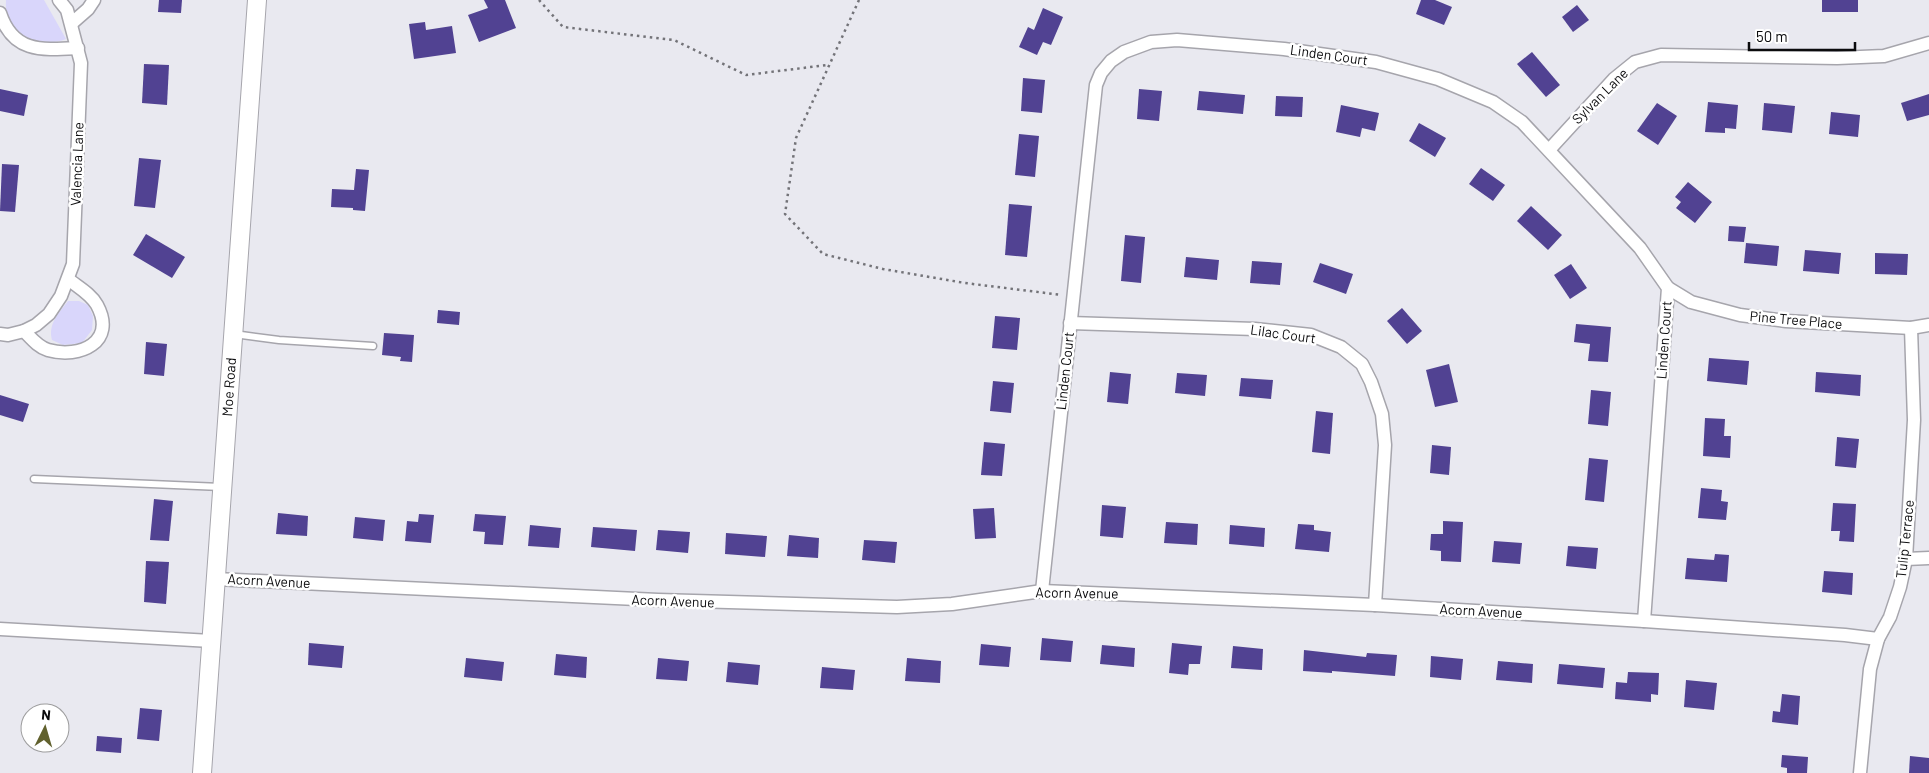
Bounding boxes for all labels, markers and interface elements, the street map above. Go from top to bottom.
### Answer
scale bar [1749,20,1855,52]
text: 50 m [1756,27,1788,45]
street label: Linden Court [1289,41,1369,68]
street label: Sylvan Lane [1568,64,1631,127]
street label: Valencia Lane [67,122,86,206]
street label: Linden Court [1652,300,1675,380]
street label: Pine Tree Place [1749,307,1843,332]
street label: Lilac Court [1249,320,1317,347]
street label: Linden Court [1052,331,1077,411]
street label: Moe Road [218,357,239,417]
street label: Tulip Terrace [1892,499,1917,579]
street label: Acorn Avenue [227,570,311,591]
street label: Acorn Avenue [1035,583,1119,602]
street label: Acorn Avenue [631,591,715,610]
street label: Acorn Avenue [1439,600,1523,621]
north arrow [20,703,70,753]
text: N [41,706,52,723]

